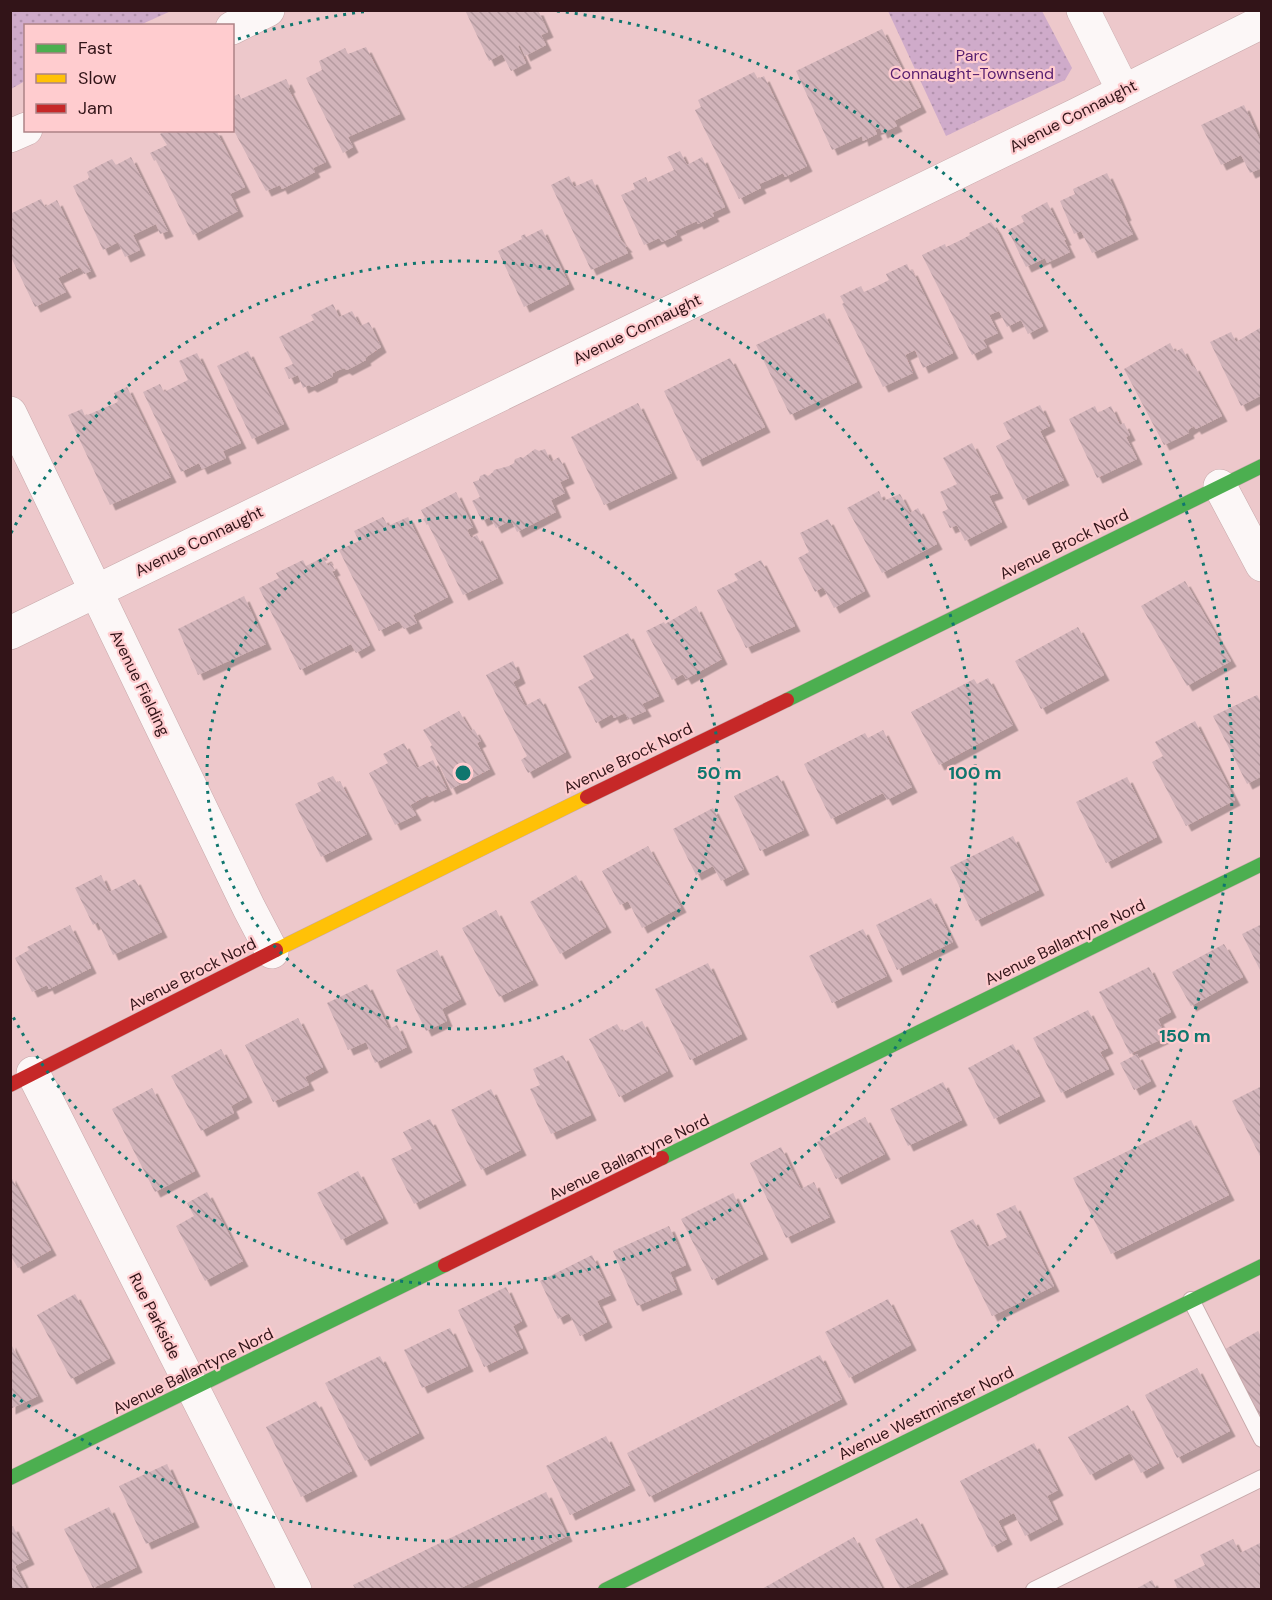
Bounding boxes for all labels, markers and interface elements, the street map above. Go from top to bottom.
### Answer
legend [24,24,234,132]
text: Fast [78,36,113,60]
park label: Parc Connaught-Townsend [890,45,1054,84]
text: Slow [78,66,117,90]
street label: Avenue Connaught [1006,75,1140,157]
text: Jam [78,96,113,120]
street label: Avenue Connaught [569,289,705,369]
street label: Avenue Connaught [131,501,267,581]
street label: Avenue Brock Nord [996,504,1132,584]
street label: Avenue Fielding [105,626,175,740]
street label: Avenue Brock Nord [560,718,696,798]
text: 50 m [696,761,742,785]
text: 100 m [948,761,1002,785]
centre of rings [453,763,473,783]
street label: Avenue Ballantyne Nord [981,894,1149,990]
street label: Avenue Brock Nord [124,933,260,1015]
text: 150 m [1159,1024,1211,1048]
street label: Avenue Ballantyne Nord [545,1109,713,1205]
street label: Rue Parkside [124,1269,186,1363]
street label: Avenue Ballantyne Nord [109,1323,277,1419]
street label: Avenue Westminster Nord [835,1361,1017,1465]

